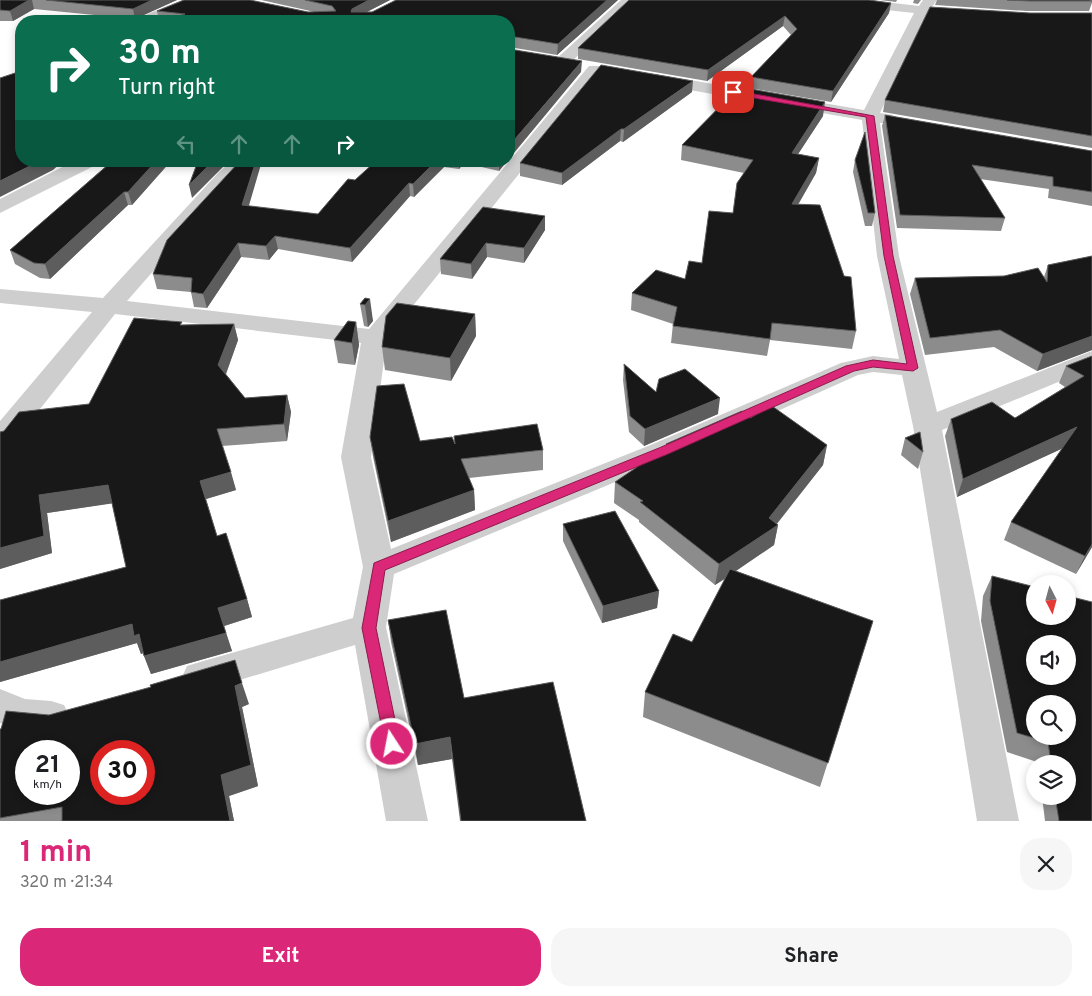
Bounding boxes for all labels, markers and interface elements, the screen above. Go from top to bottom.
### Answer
text: 30 m [118,32,201,76]
icon: right [35,35,100,100]
pin [712,71,754,113]
text: Turn right [118,75,215,102]
icon: arrive [719,78,747,106]
icon: left [172,130,200,158]
icon: ahead [225,130,253,158]
icon: ahead [278,130,306,158]
icon: right [331,130,359,158]
north arrow [1026,575,1076,625]
map controls [1026,575,1076,805]
button: sound [1026,635,1076,685]
button: search [1026,695,1076,745]
position arrow [365,717,417,769]
speed limit sign: 30 [90,740,155,805]
text: 21 [35,750,60,782]
button: layers [1026,755,1076,805]
text: km/h [33,777,62,793]
text: 1 min [20,835,92,872]
button: close [1020,838,1072,890]
text: 320 m · 21:34 [20,873,113,893]
button: Exit [20,928,541,986]
button: Share [551,928,1072,986]

